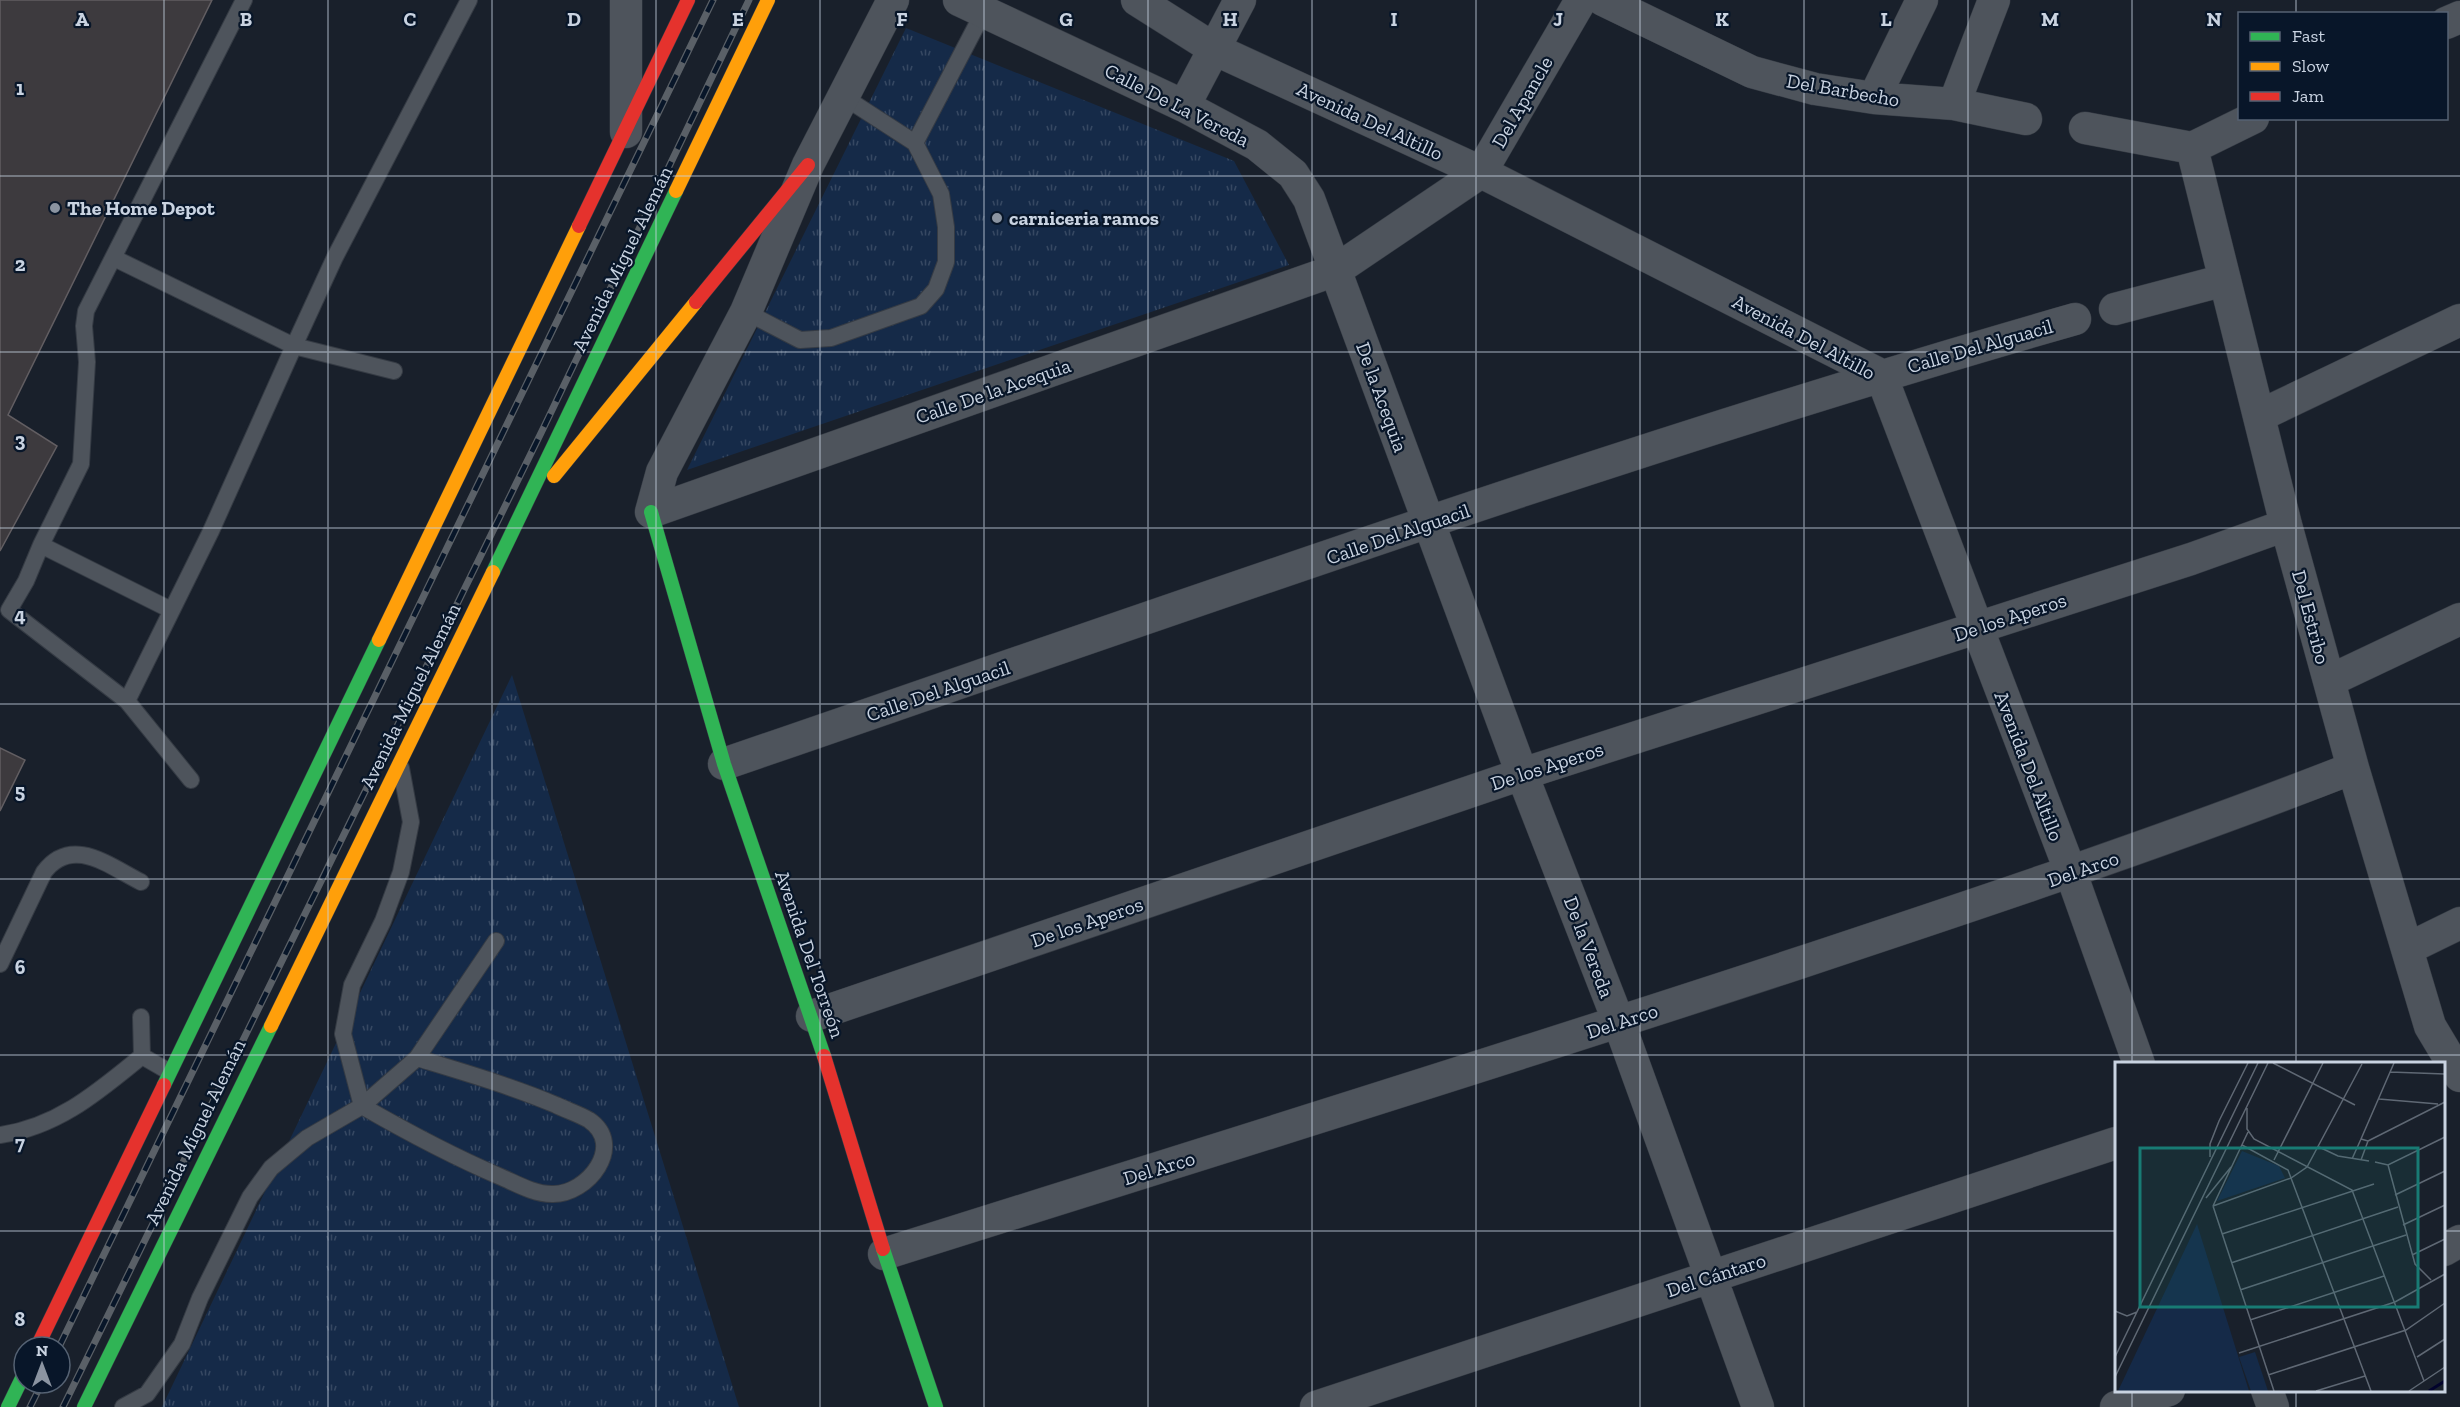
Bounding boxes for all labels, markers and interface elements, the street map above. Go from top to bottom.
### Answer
text: A [75,7,89,31]
text: B [240,7,252,31]
text: C [404,7,417,31]
text: D [567,7,581,31]
text: E [732,7,744,31]
text: F [896,7,908,31]
text: G [1059,7,1073,31]
text: H [1222,7,1238,31]
text: I [1390,7,1398,31]
text: J [1553,7,1563,31]
text: K [1715,7,1729,31]
text: L [1880,7,1892,31]
text: M [2041,7,2059,31]
text: N [2206,7,2222,31]
legend [2238,12,2448,120]
text: Fast [2292,25,2325,47]
street label: Del Apancle [1486,52,1558,152]
text: Slow [2292,55,2329,77]
street label: Calle De La Vereda [1101,58,1254,152]
street label: Del Barbecho [1785,68,1901,112]
text: 1 [16,76,24,100]
street label: Avenida Del Altillo [1293,77,1447,165]
text: Jam [2292,85,2324,107]
street label: Avenida Miguel Alemán [567,162,678,356]
place label: The Home Depot [67,196,216,220]
marker: The Home Depot [48,201,62,215]
place label: carniceria ramos [1009,206,1159,230]
marker: carniceria ramos [990,211,1004,225]
text: 2 [15,252,26,276]
street label: Avenida Del Altillo [1728,289,1880,385]
street label: Calle Del Alguacil [1905,314,2055,378]
street label: De la Acequia [1351,339,1413,456]
street label: Calle De la Acequia [912,353,1074,429]
text: 3 [15,428,26,452]
street label: Calle Del Alguacil [1323,498,1473,570]
street label: Del Estribo [2287,567,2335,667]
street label: De los Aperos [1951,588,2069,646]
street label: Avenida Miguel Alemán [355,599,466,793]
text: 4 [14,603,26,627]
street label: Calle Del Alguacil [863,655,1013,727]
street label: Avenida Del Altillo [1989,688,2069,844]
street label: De los Aperos [1488,737,1606,795]
text: 5 [15,779,25,803]
street label: Del Arco [2044,846,2122,892]
street label: Avenida Del Torreón [770,867,850,1042]
street label: De los Aperos [1028,892,1146,952]
street label: De la Vereda [1559,893,1619,1001]
text: 6 [15,955,26,979]
street label: Del Arco [1583,998,1661,1044]
street label: Avenida Miguel Alemán [140,1035,251,1229]
inset map [2115,1062,2445,1392]
text: 7 [15,1131,25,1155]
street label: Del Arco [1120,1146,1198,1190]
street label: Del Cántaro [1663,1248,1769,1302]
text: 8 [15,1307,26,1331]
north arrow [12,1335,72,1395]
text: N [36,1341,48,1360]

